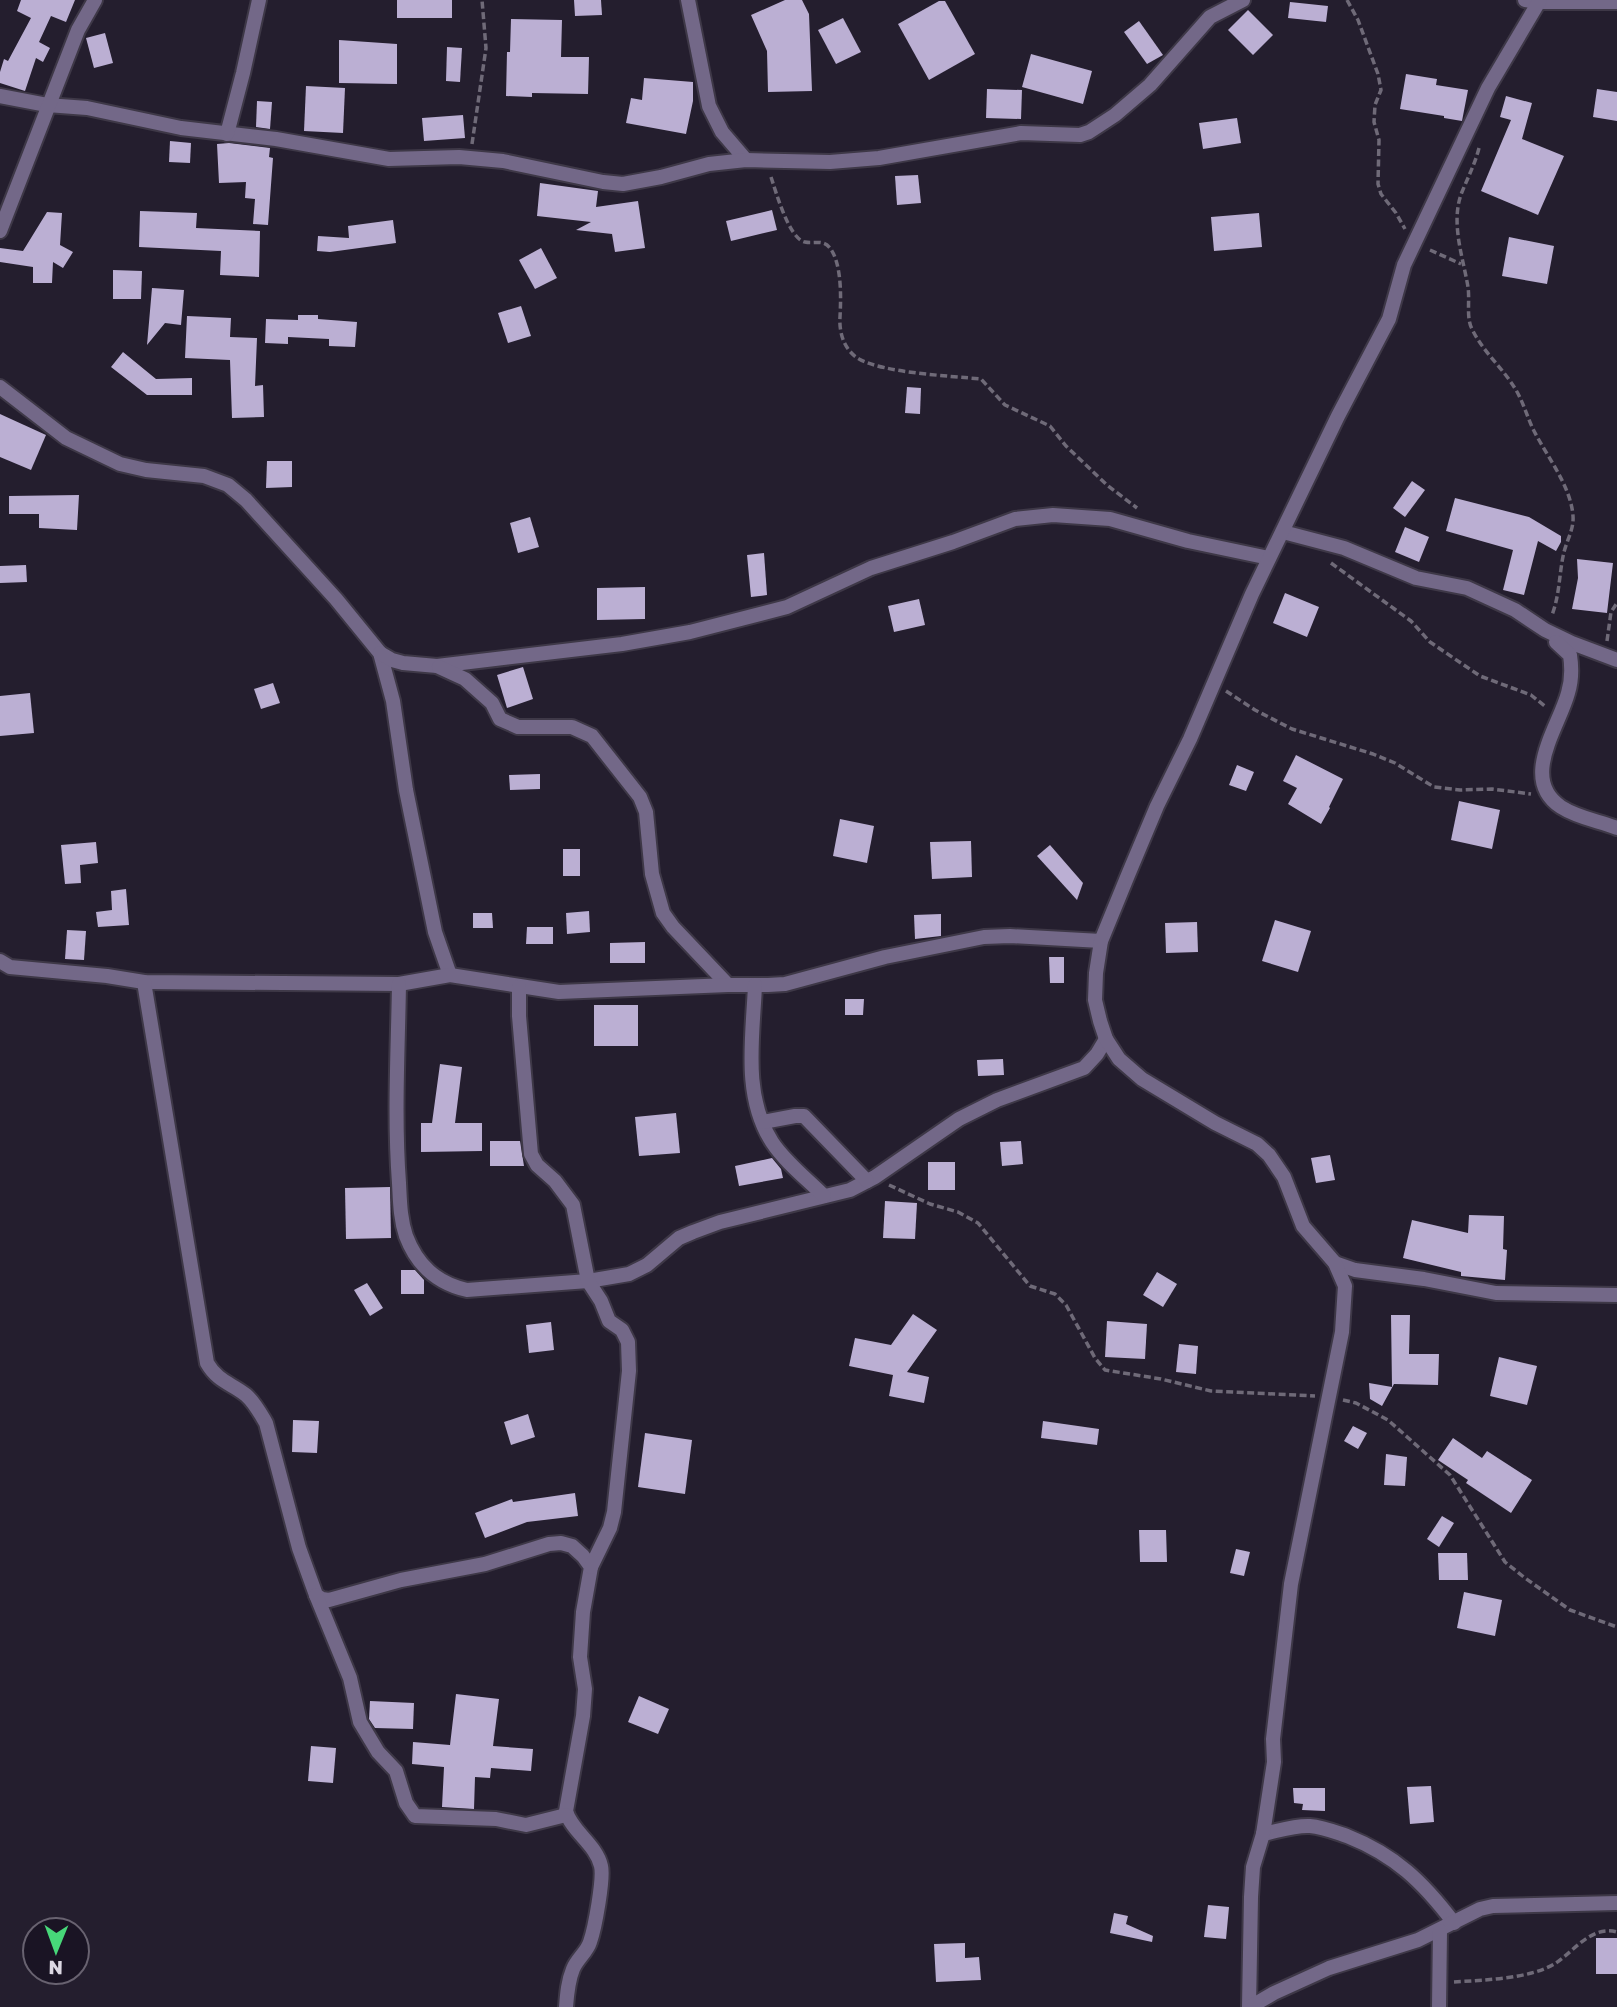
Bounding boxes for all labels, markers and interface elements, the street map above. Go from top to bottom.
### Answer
north arrow [21,1916,91,1986]
text: N [48,1957,63,1980]

